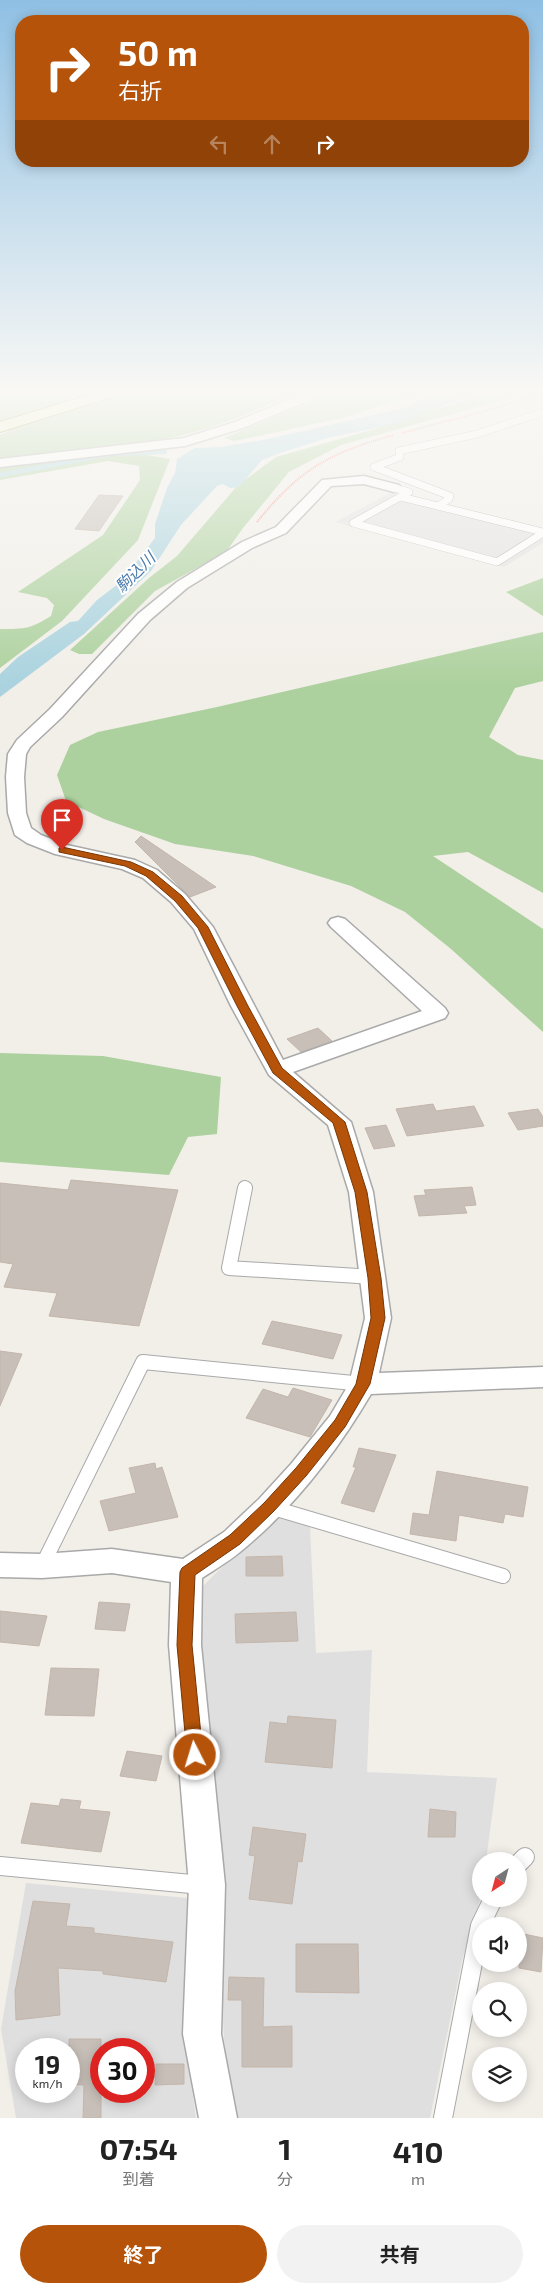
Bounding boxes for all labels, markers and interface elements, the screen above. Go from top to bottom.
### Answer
text: 50 m [118,31,198,73]
icon: right [35,35,100,100]
text: 右折 [118,77,162,103]
icon: left [205,130,233,158]
icon: ahead [258,130,286,158]
icon: right [311,130,339,158]
water label: 駒込川 [111,547,160,595]
pin [41,799,83,850]
icon: arrive [48,806,76,834]
position arrow [168,1728,220,1780]
north arrow [472,1852,528,1908]
map controls [472,1852,527,2102]
button: sound [472,1917,527,1972]
button: search [472,1982,527,2037]
speed limit sign: 30 [90,2038,155,2103]
button: layers [472,2047,527,2102]
text: 19 [35,2049,60,2079]
text: km/h [33,2076,62,2090]
text: 07:54 [99,2130,178,2166]
text: 1 [279,2130,292,2166]
text: 410 [393,2133,444,2169]
text: 到着 [123,2169,155,2188]
text: 分 [277,2169,293,2188]
text: m [411,2169,425,2188]
button: 終了 [20,2225,267,2283]
button: 共有 [277,2225,523,2283]

